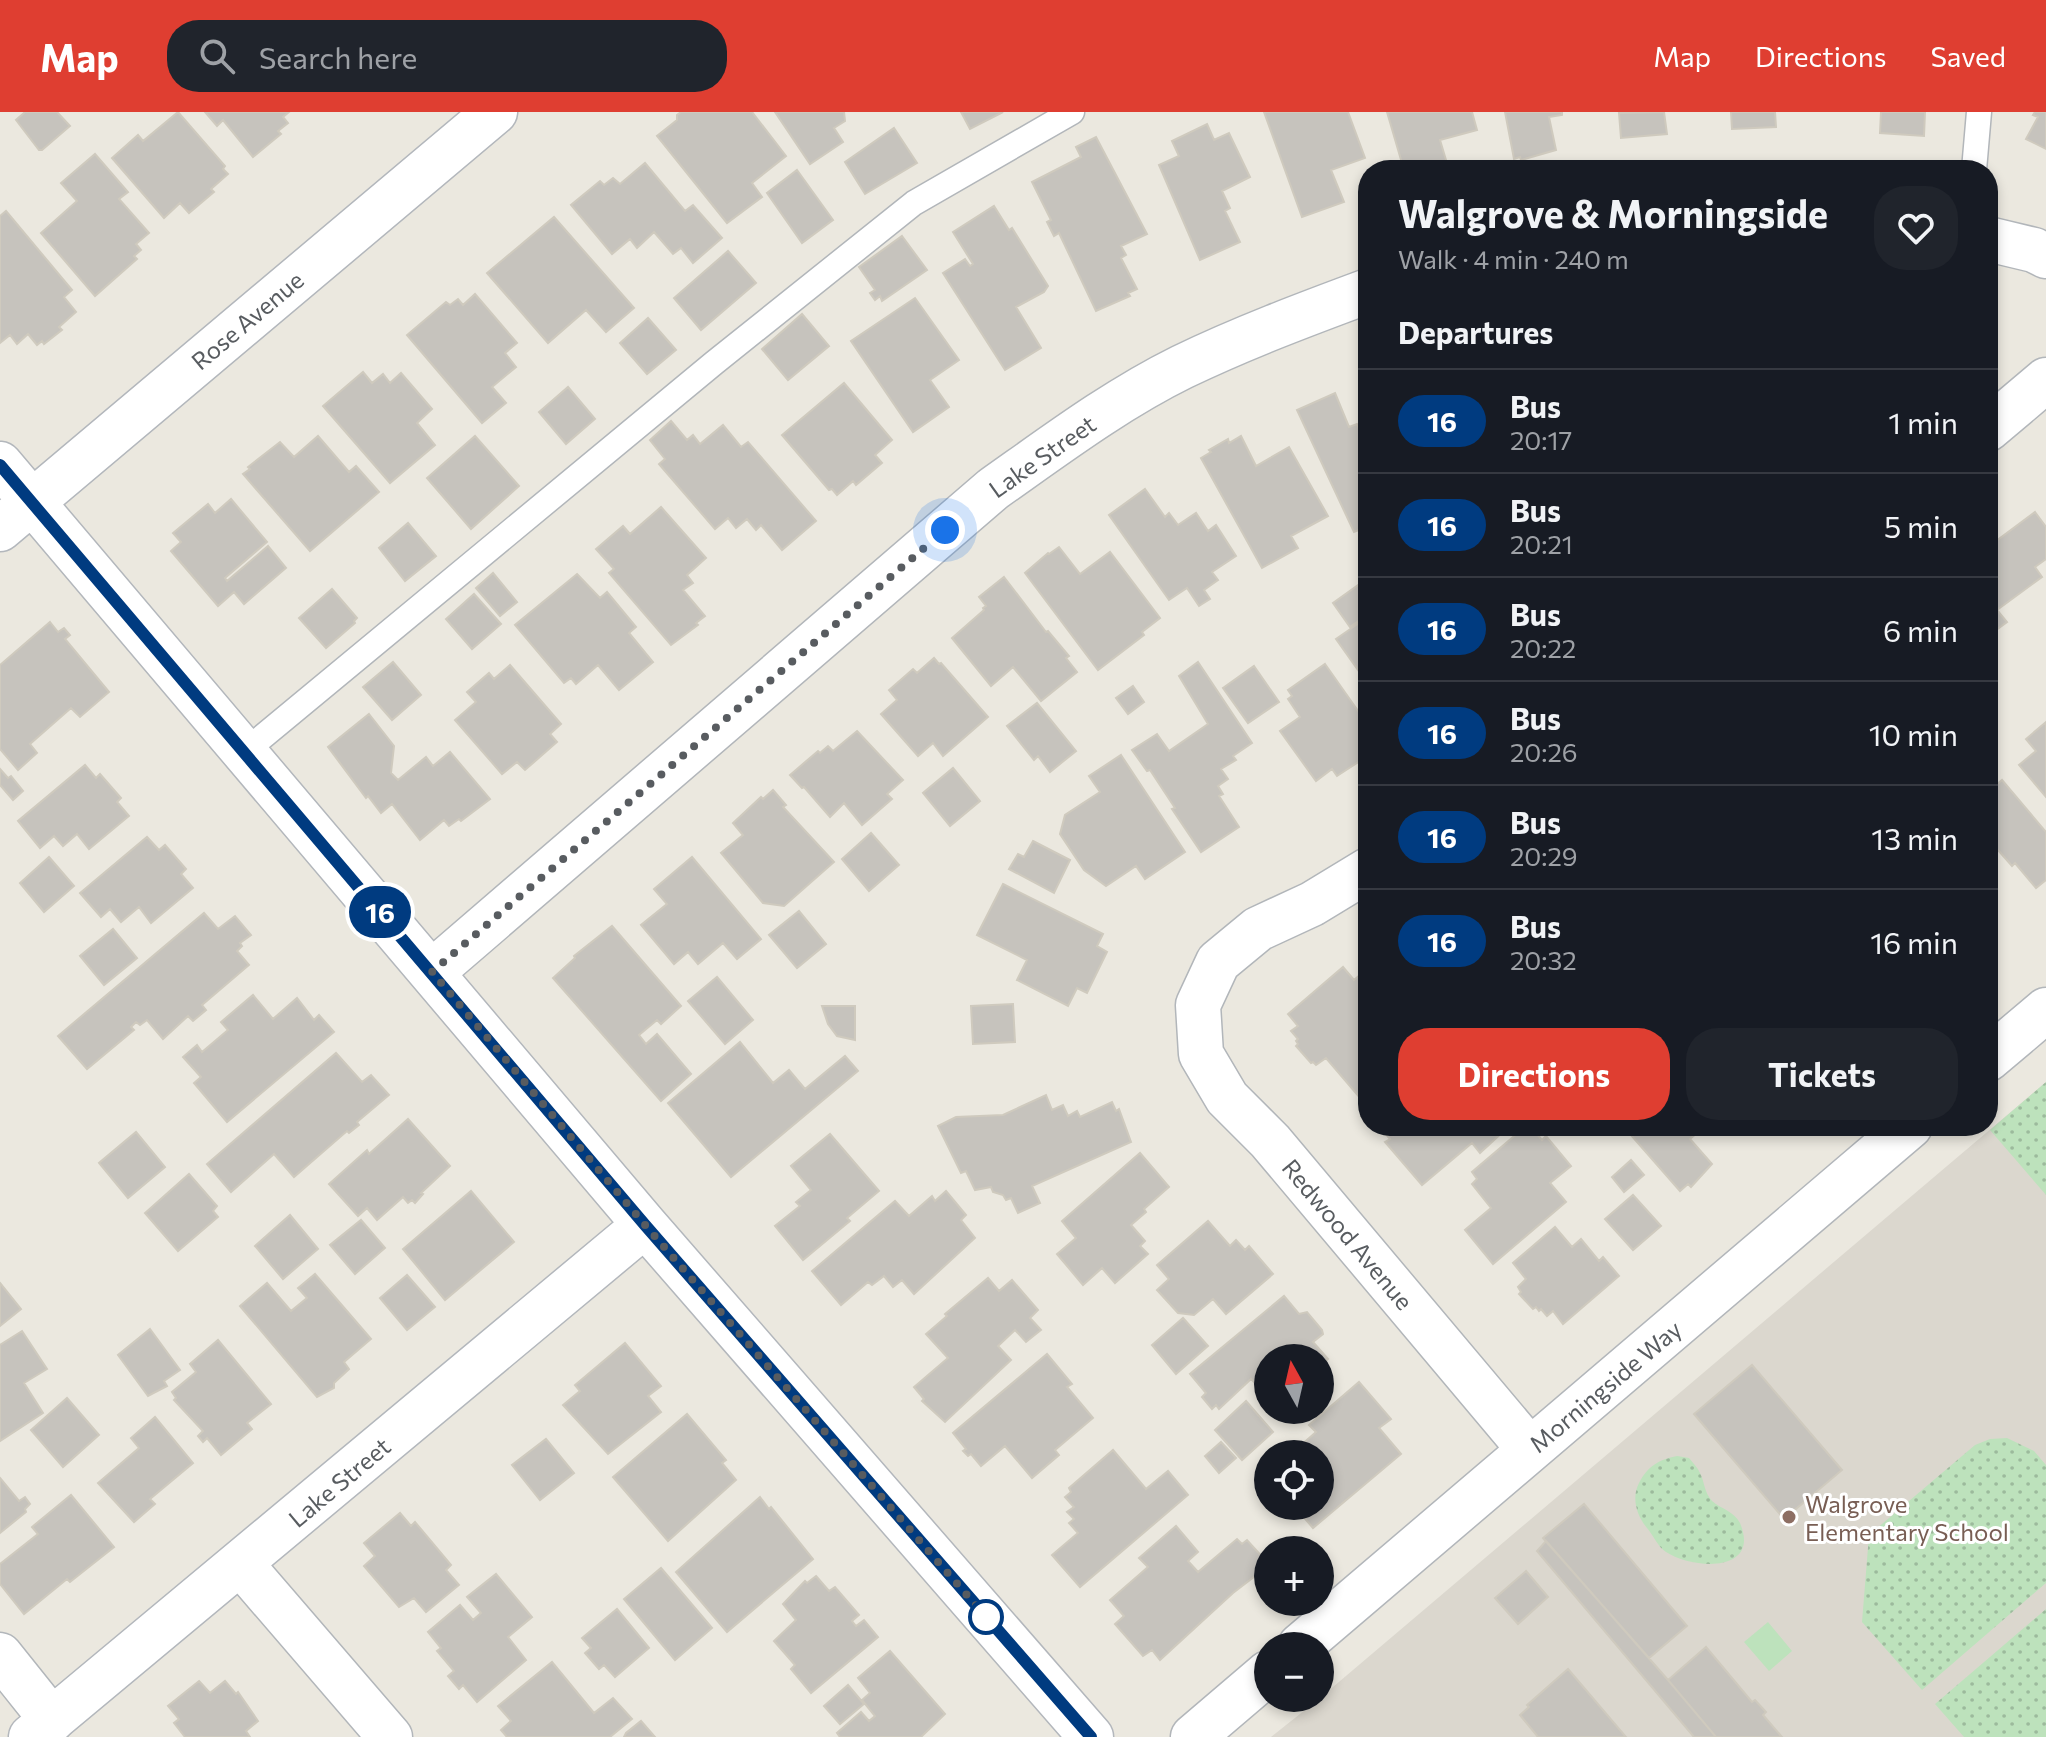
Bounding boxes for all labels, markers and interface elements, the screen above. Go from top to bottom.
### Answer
search box [167,20,727,92]
text: Map [40,33,119,80]
icon: search [195,34,239,78]
text: Search here [259,38,417,75]
text: Map [1653,39,1711,73]
text: Directions [1755,39,1886,73]
text: Saved [1930,39,2006,73]
button: heart [1874,186,1958,270]
text: Walgrove & Morningside [1398,189,1828,236]
text: Walk · 4 min · 240 m [1398,243,1629,274]
street label: Rose Avenue [185,265,309,375]
text: Departures [1398,313,1553,350]
text: Bus [1510,387,1561,424]
text: 1 min [1888,403,1958,440]
text: 16 [1427,404,1457,438]
street label: Lake Street [983,409,1101,503]
text: 20:17 [1510,424,1572,455]
text: Bus [1510,491,1561,528]
text: 5 min [1884,507,1958,544]
text: 16 [1427,508,1457,542]
your location [925,510,965,550]
text: 20:21 [1510,528,1573,559]
text: Bus [1510,595,1561,632]
text: 6 min [1883,611,1958,648]
text: 16 [1427,612,1457,646]
text: 20:22 [1510,632,1576,663]
text: Bus [1510,699,1561,736]
text: 10 min [1869,715,1958,752]
text: 16 [1427,716,1457,750]
text: 20:26 [1510,736,1578,767]
text: Bus [1510,803,1561,840]
text: 13 min [1871,819,1958,856]
text: 16 [1427,820,1457,854]
text: 20:29 [1510,840,1578,871]
line badge: 16 [344,886,416,938]
text: 16 [365,895,395,929]
text: Bus [1510,907,1561,944]
text: 16 min [1870,923,1958,960]
text: 16 [1427,924,1457,958]
text: 20:32 [1510,944,1577,975]
button: Directions [1398,1028,1670,1120]
button: Tickets [1686,1028,1958,1120]
street label: Redwood Avenue [1277,1153,1419,1315]
street label: Morningside Way [1523,1314,1687,1458]
north arrow [1254,1344,1334,1424]
map controls [1254,1344,1334,1712]
street label: Lake Street [282,1431,396,1533]
button: locate [1254,1440,1334,1520]
place label: Walgrove Elementary School [1805,1489,2009,1546]
marker: Walgrove Elementary School [1780,1508,1798,1526]
button: + [1254,1536,1334,1616]
unlabelled marker [969,1600,1003,1634]
button: − [1254,1632,1334,1712]

